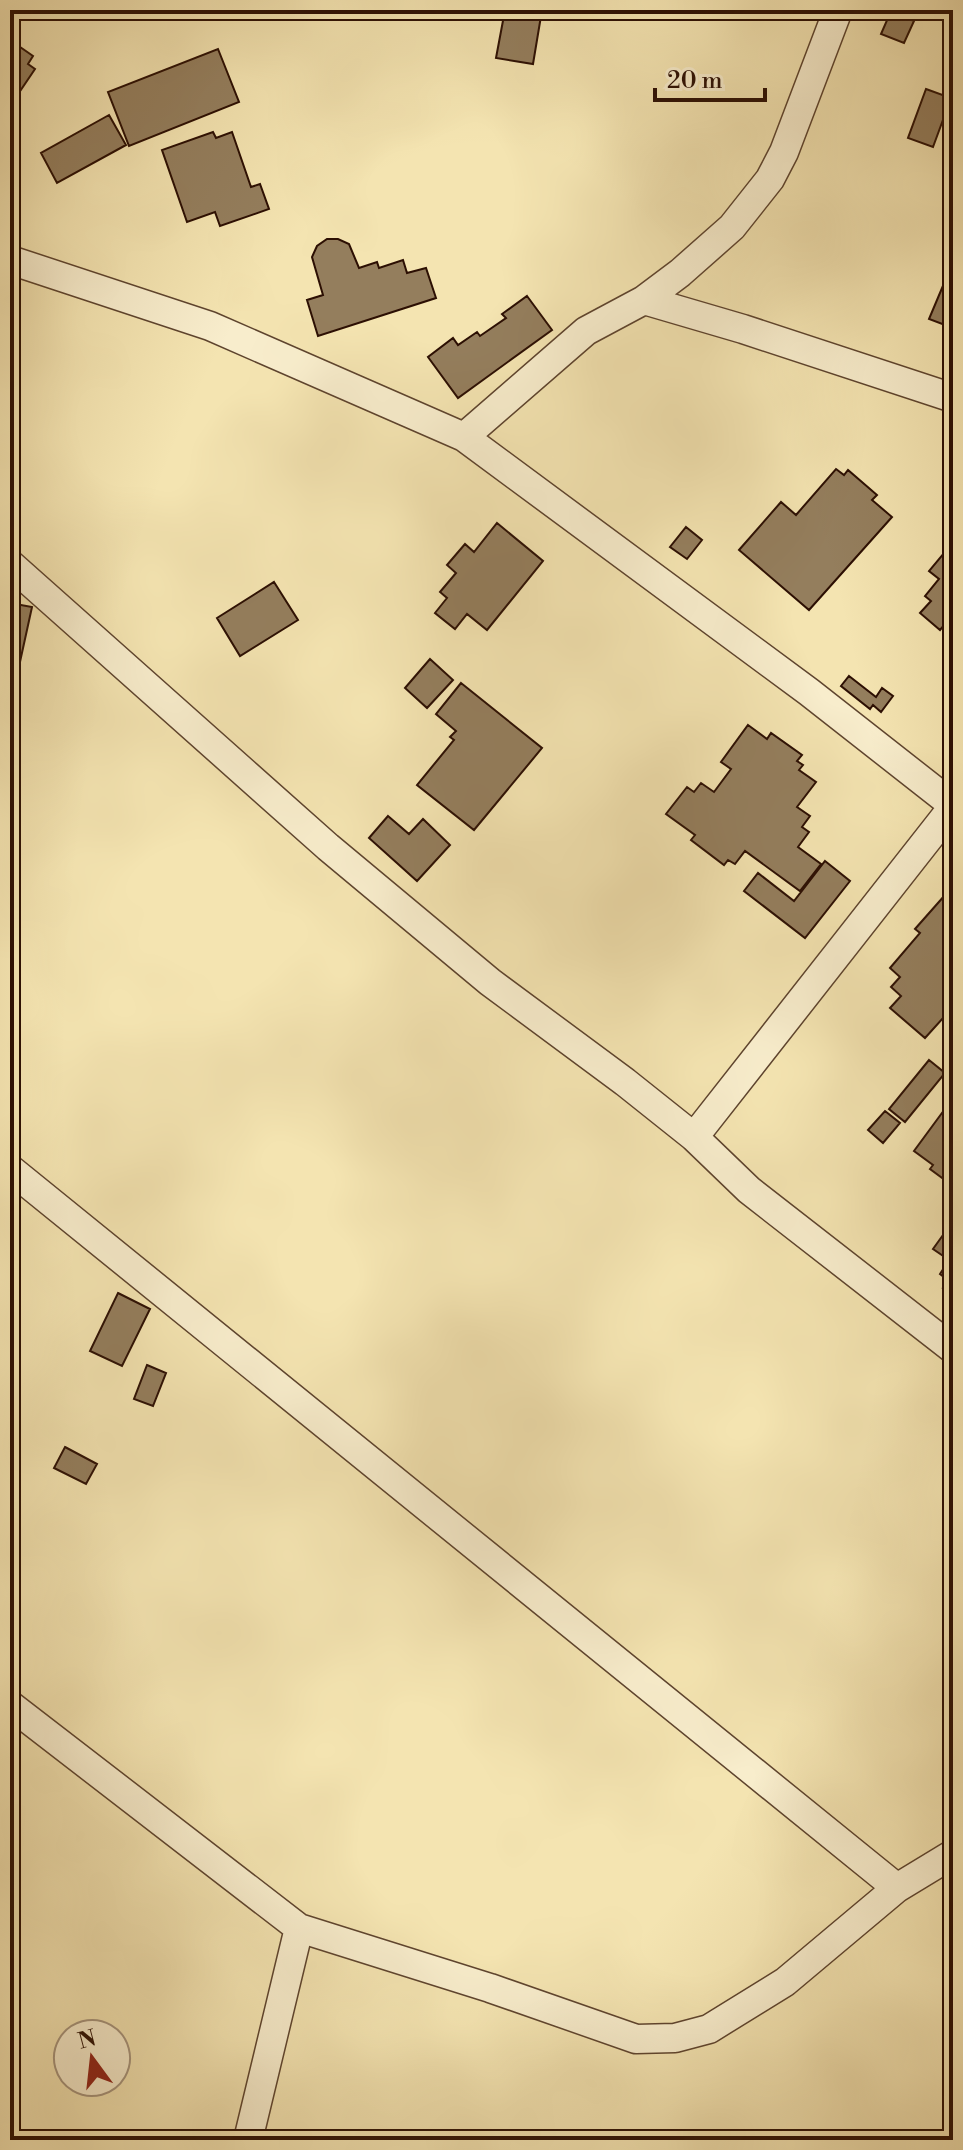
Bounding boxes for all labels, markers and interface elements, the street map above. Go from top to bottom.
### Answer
scale bar [655,52,765,102]
text: 20 m [667,66,723,96]
north arrow [52,2018,132,2098]
text: N [75,2025,100,2055]

